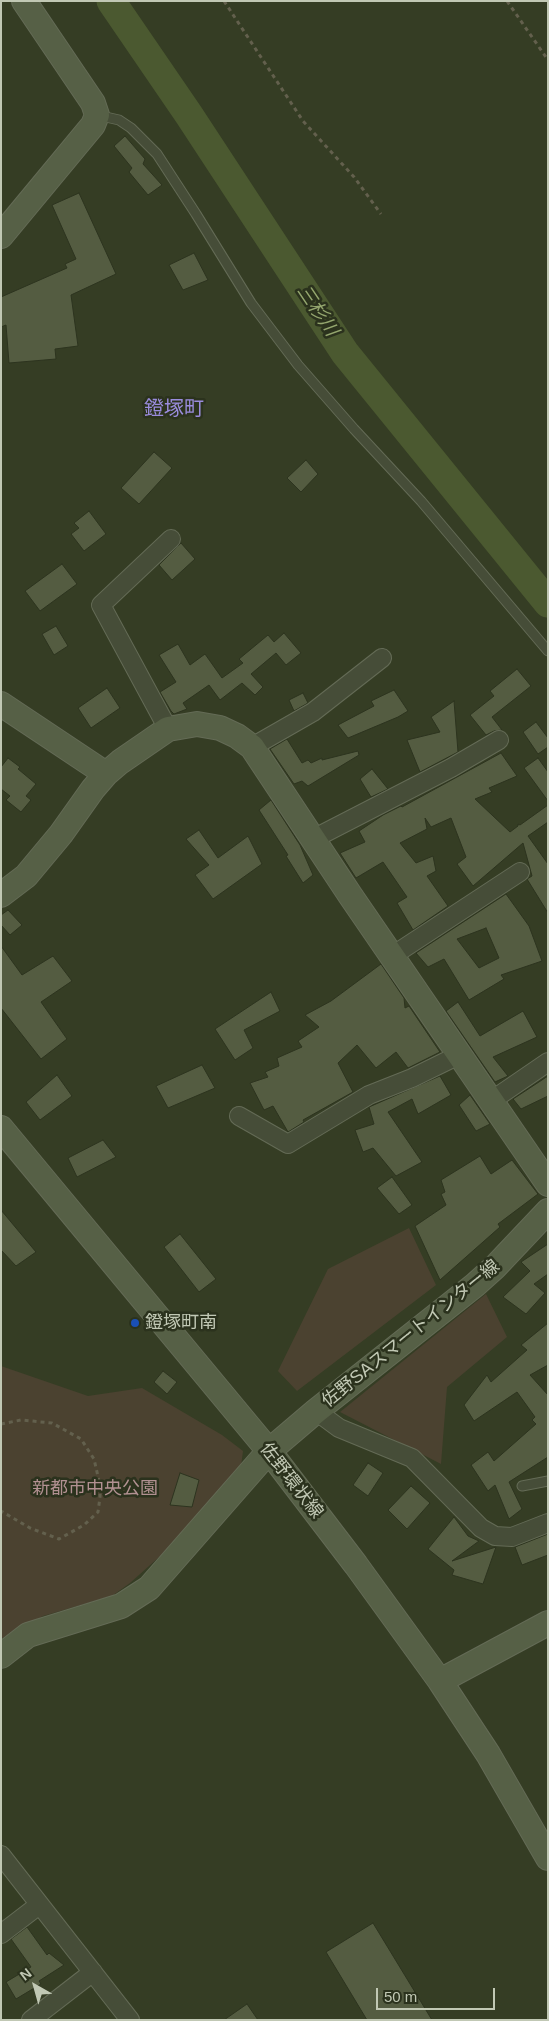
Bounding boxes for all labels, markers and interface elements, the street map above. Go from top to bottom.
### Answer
water label: 三杉川 [292,281,342,341]
district label: 鐙塚町 [144,397,204,421]
street label: 佐野SAスマートインター線 [318,1256,504,1412]
place label: 鐙塚町南 [145,1312,217,1334]
marker: 鐙塚町南 [129,1317,141,1329]
street label: 佐野環状線 [255,1439,327,1523]
park label: 新都市中央公園 [32,1478,158,1500]
north arrow [10,1961,60,2011]
text: N [17,1965,35,1984]
scale bar [379,1978,498,2010]
text: 50 m [384,1988,417,2005]

